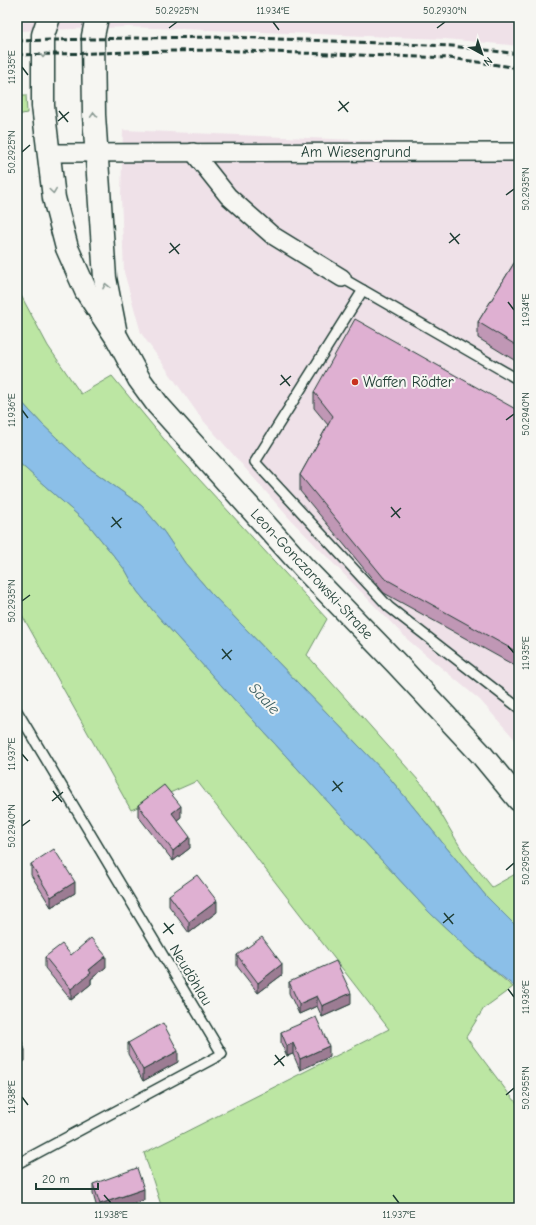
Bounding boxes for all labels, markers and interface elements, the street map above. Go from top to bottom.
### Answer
text: 50.2925°N [155,5,199,17]
text: 11.934°E [256,5,290,17]
text: 50.2930°N [423,5,467,17]
north arrow [462,34,502,74]
text: 11.935°E [6,50,18,84]
one-way arrow [39,52,47,58]
text: N [481,54,495,69]
one-way arrow [90,112,99,118]
text: 50.2925°N [6,130,18,174]
street label: Am Wiesengrund [301,143,411,161]
text: 50.2935°N [520,167,532,211]
one-way arrow [48,188,57,194]
one-way arrow [103,283,111,289]
text: 11.934°E [520,293,532,327]
place label: Waffen Rödter [363,373,454,391]
marker: Waffen Rödter [350,377,360,387]
text: 50.2940°N [520,392,532,436]
text: 11.936°E [6,393,18,427]
street label: Leon-Gonczarowski-Straße [247,505,378,643]
text: 50.2935°N [6,579,18,623]
text: 11.935°E [520,636,532,670]
water label: Saale [245,679,283,718]
text: 11.937°E [6,737,18,771]
text: 50.2940°N [6,804,18,848]
text: 50.2950°N [520,841,532,885]
street label: Neudöhlau [166,941,216,1009]
text: 11.936°E [520,980,532,1014]
text: 50.2955°N [520,1066,532,1110]
text: 11.938°E [6,1080,18,1114]
scale bar [36,1165,98,1191]
text: 20 m [42,1172,70,1186]
text: 11.938°E [94,1209,128,1221]
text: 11.937°E [382,1209,416,1221]

